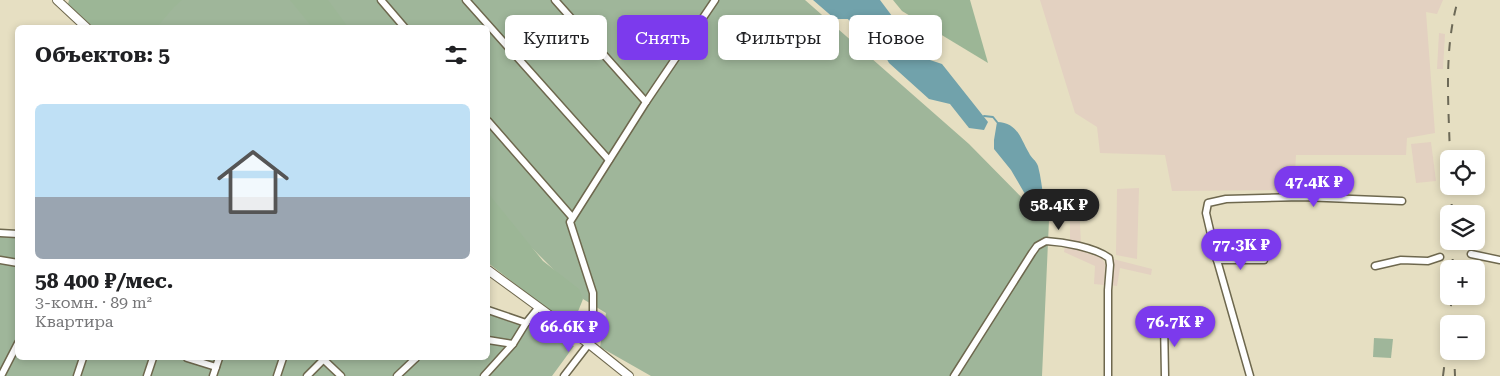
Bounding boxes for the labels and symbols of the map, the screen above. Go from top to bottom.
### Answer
pin: 47.4K ₽ [1268,166,1360,208]
pin: 58.4K ₽ [1013,188,1105,231]
pin: 77.3K ₽ [1195,228,1287,271]
pin: 76.7K ₽ [1129,306,1221,348]
pin: 66.6K ₽ [523,310,615,353]

